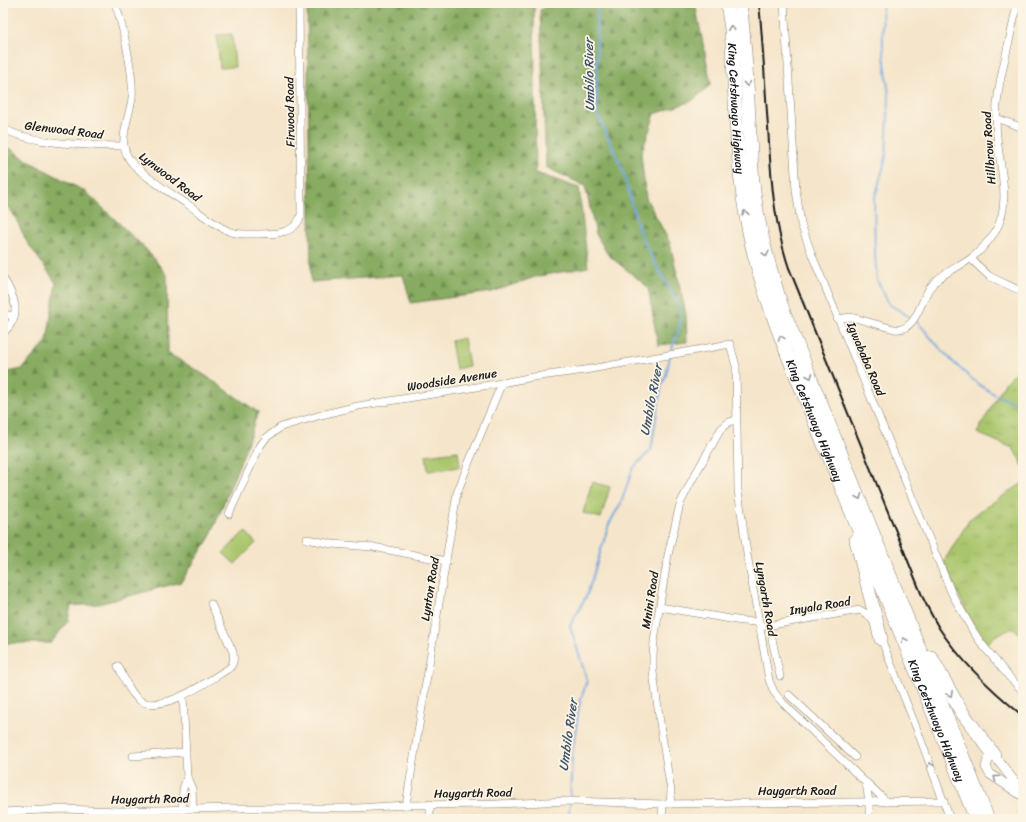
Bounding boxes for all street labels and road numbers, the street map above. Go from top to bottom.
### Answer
street label: King Cetshwayo Highway [721,42,751,176]
street label: Firwood Road [278,75,302,147]
street label: Hillbrow Road [975,110,1003,185]
street label: Glenwood Road [23,114,105,146]
street label: Lynwood Road [134,146,207,208]
street label: Igwababa Road [840,317,892,400]
street label: King Cetshwayo Highway [779,356,849,486]
street label: Woodside Avenue [405,362,499,398]
street label: Lynton Road [414,555,446,623]
street label: Lyngarth Road [749,560,784,640]
street label: Mnini Road [635,569,666,630]
street label: Inyala Road [787,590,854,622]
street label: King Cetshwayo Highway [901,656,971,786]
street label: Haygarth Road [758,780,837,802]
street label: Haygarth Road [434,781,513,805]
street label: Haygarth Road [111,787,190,811]

